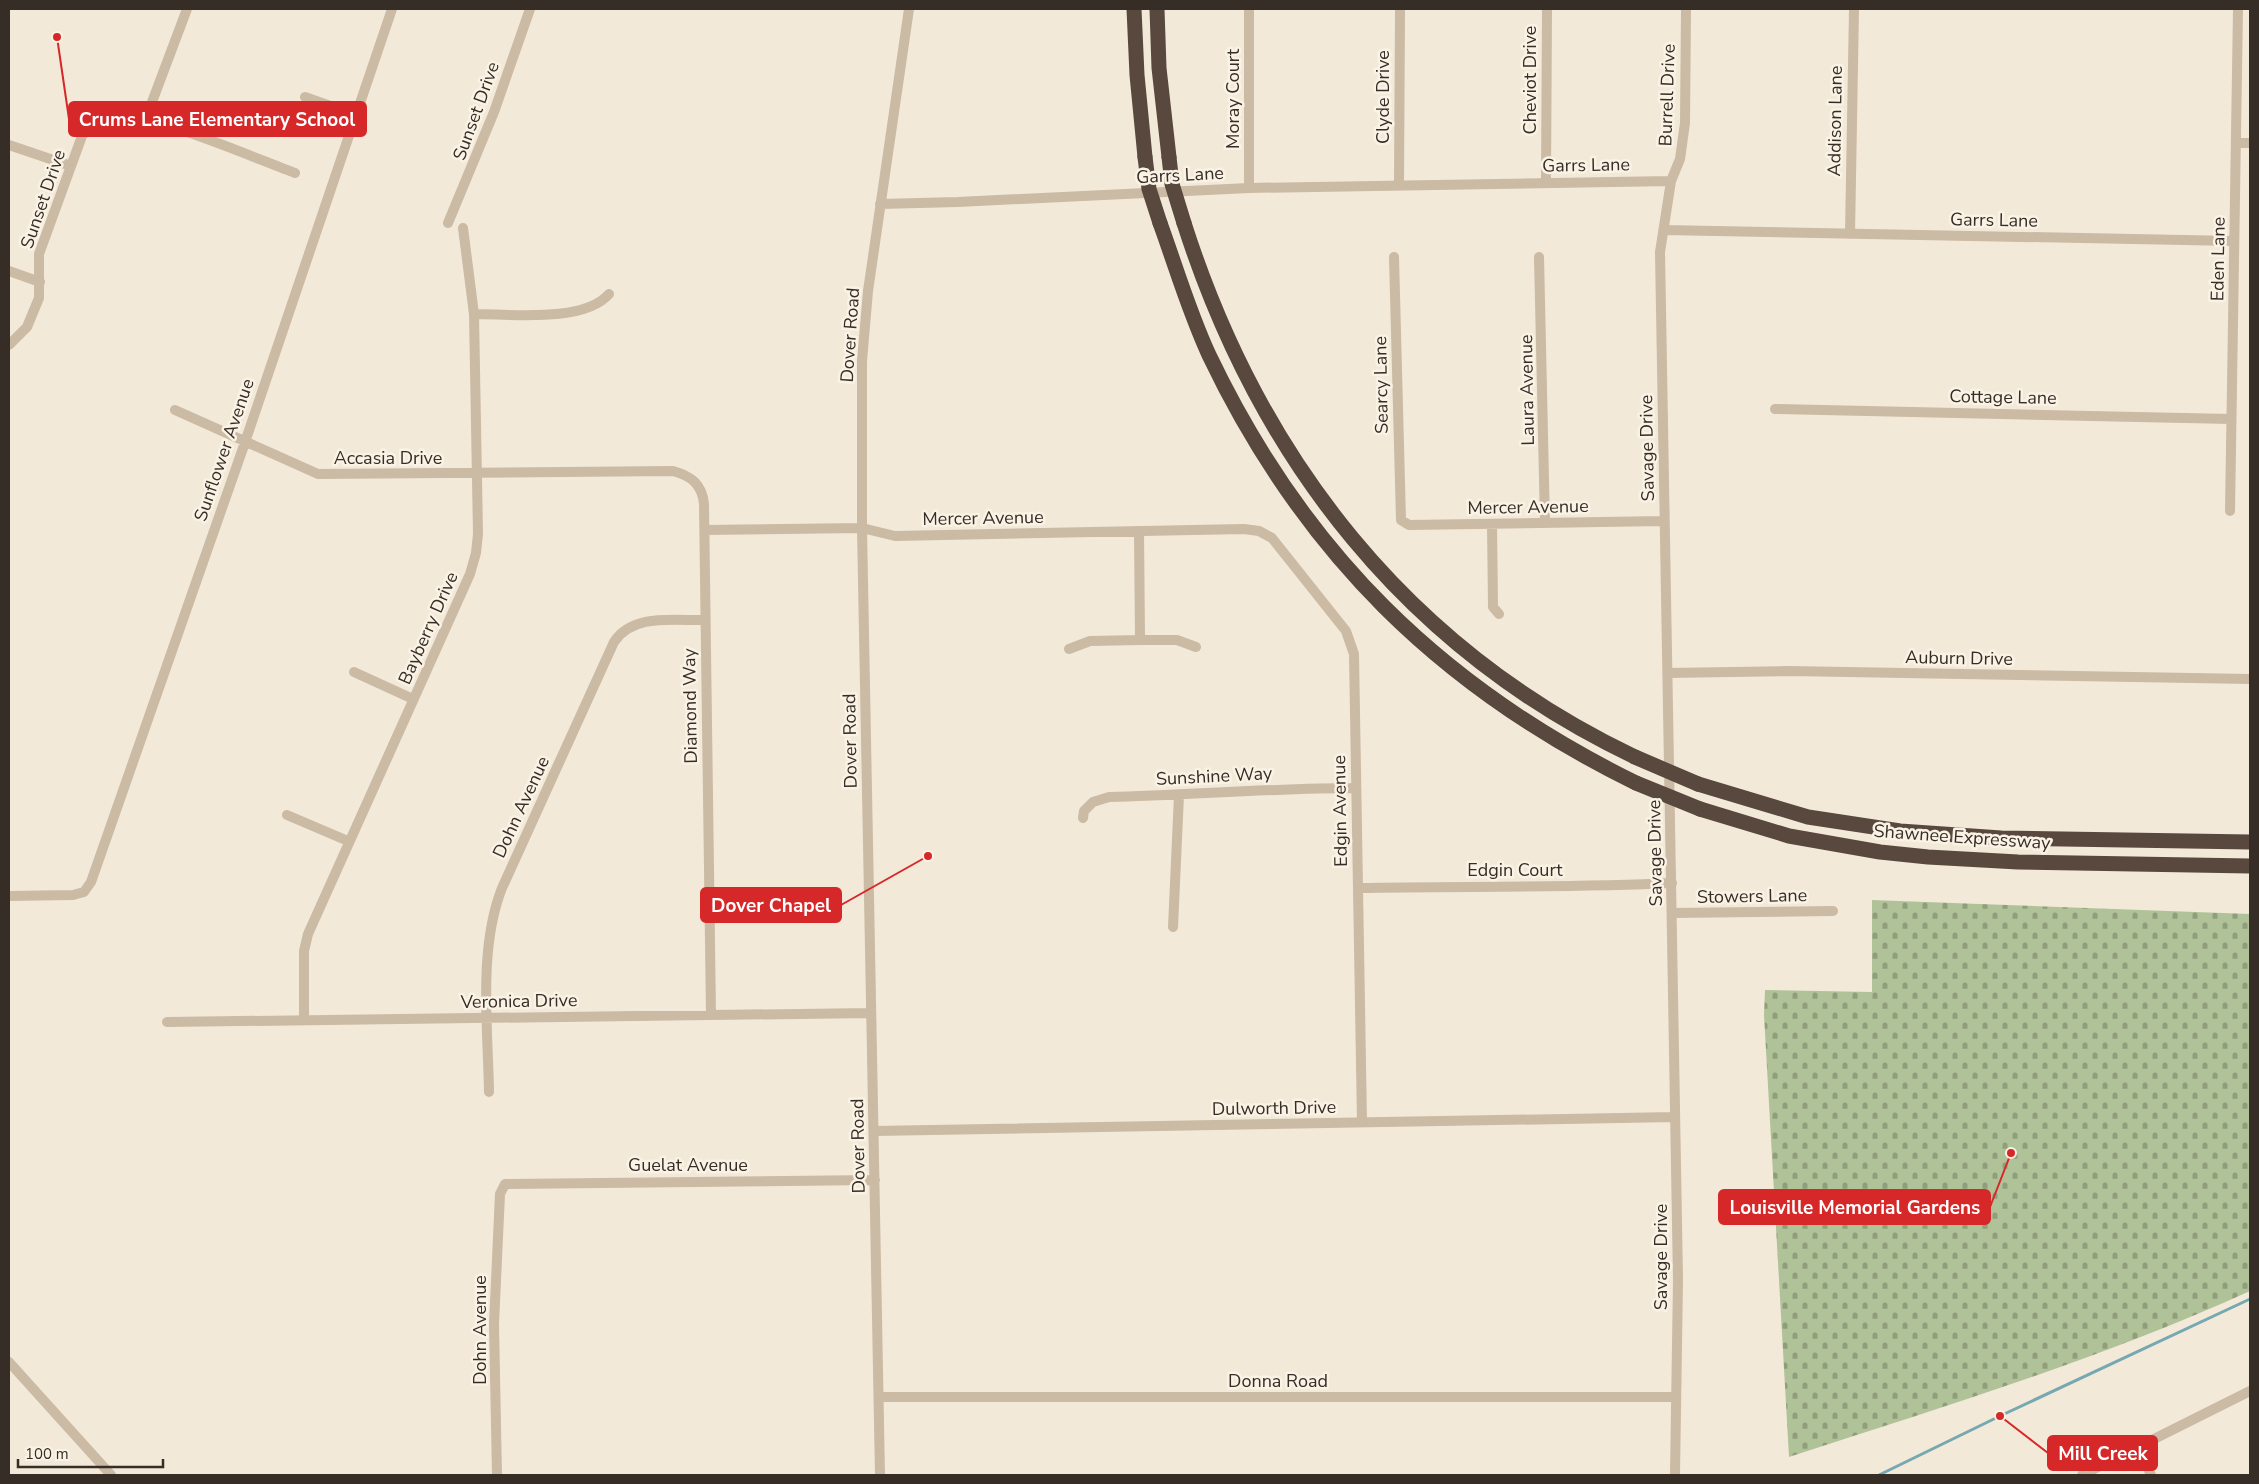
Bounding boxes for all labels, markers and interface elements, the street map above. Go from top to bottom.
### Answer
street label: Cheviot Drive [1518,26,1542,134]
street label: Burrell Drive [1653,43,1681,147]
street label: Moray Court [1221,48,1245,149]
street label: Clyde Drive [1371,50,1395,144]
street label: Sunset Drive [447,58,505,164]
street label: Addison Lane [1822,65,1848,177]
callout: Crums Lane Elementary School [69,102,366,136]
text: Crums Lane Elementary School [79,107,355,133]
street label: Sunset Drive [15,146,71,252]
street label: Garrs Lane [1542,152,1630,178]
street label: Garrs Lane [1136,161,1224,189]
street label: Garrs Lane [1950,207,2038,233]
street label: Eden Lane [2205,217,2231,301]
street label: Dover Road [835,287,865,383]
street label: Laura Avenue [1514,334,1540,446]
street label: Searcy Lane [1368,336,1394,434]
street label: Sunflower Avenue [188,375,260,525]
street label: Cottage Lane [1949,384,2057,410]
street label: Savage Drive [1634,395,1660,501]
street label: Accasia Drive [334,446,442,470]
street label: Mercer Avenue [1467,494,1589,520]
street label: Mercer Avenue [922,505,1044,531]
street label: Bayberry Drive [392,568,464,688]
street label: Auburn Drive [1905,645,2013,671]
street label: Diamond Way [677,647,703,764]
street label: Dover Road [837,693,863,789]
street label: Dohn Avenue [487,752,555,862]
street label: Edgin Avenue [1327,755,1353,867]
street label: Sunshine Way [1155,761,1273,791]
street label: Savage Drive [1642,800,1668,906]
street label: Shawnee Expressway [1873,819,2052,855]
street label: Edgin Court [1467,858,1563,882]
street label: Stowers Lane [1697,883,1807,909]
callout: Dover Chapel [701,888,841,922]
text: Dover Chapel [711,893,831,919]
street label: Veronica Drive [459,988,578,1014]
street label: Dulworth Drive [1212,1095,1336,1121]
street label: Dover Road [845,1098,871,1194]
street label: Guelat Avenue [628,1153,748,1177]
callout: Louisville Memorial Gardens [1719,1190,1990,1224]
text: Louisville Memorial Gardens [1730,1195,1980,1221]
street label: Savage Drive [1649,1204,1673,1310]
street label: Dohn Avenue [468,1275,492,1385]
street label: Donna Road [1228,1369,1328,1393]
scale bar [18,1436,162,1468]
callout: Mill Creek [2048,1436,2157,1470]
text: Mill Creek [2058,1441,2149,1467]
text: 100 m [25,1444,69,1464]

